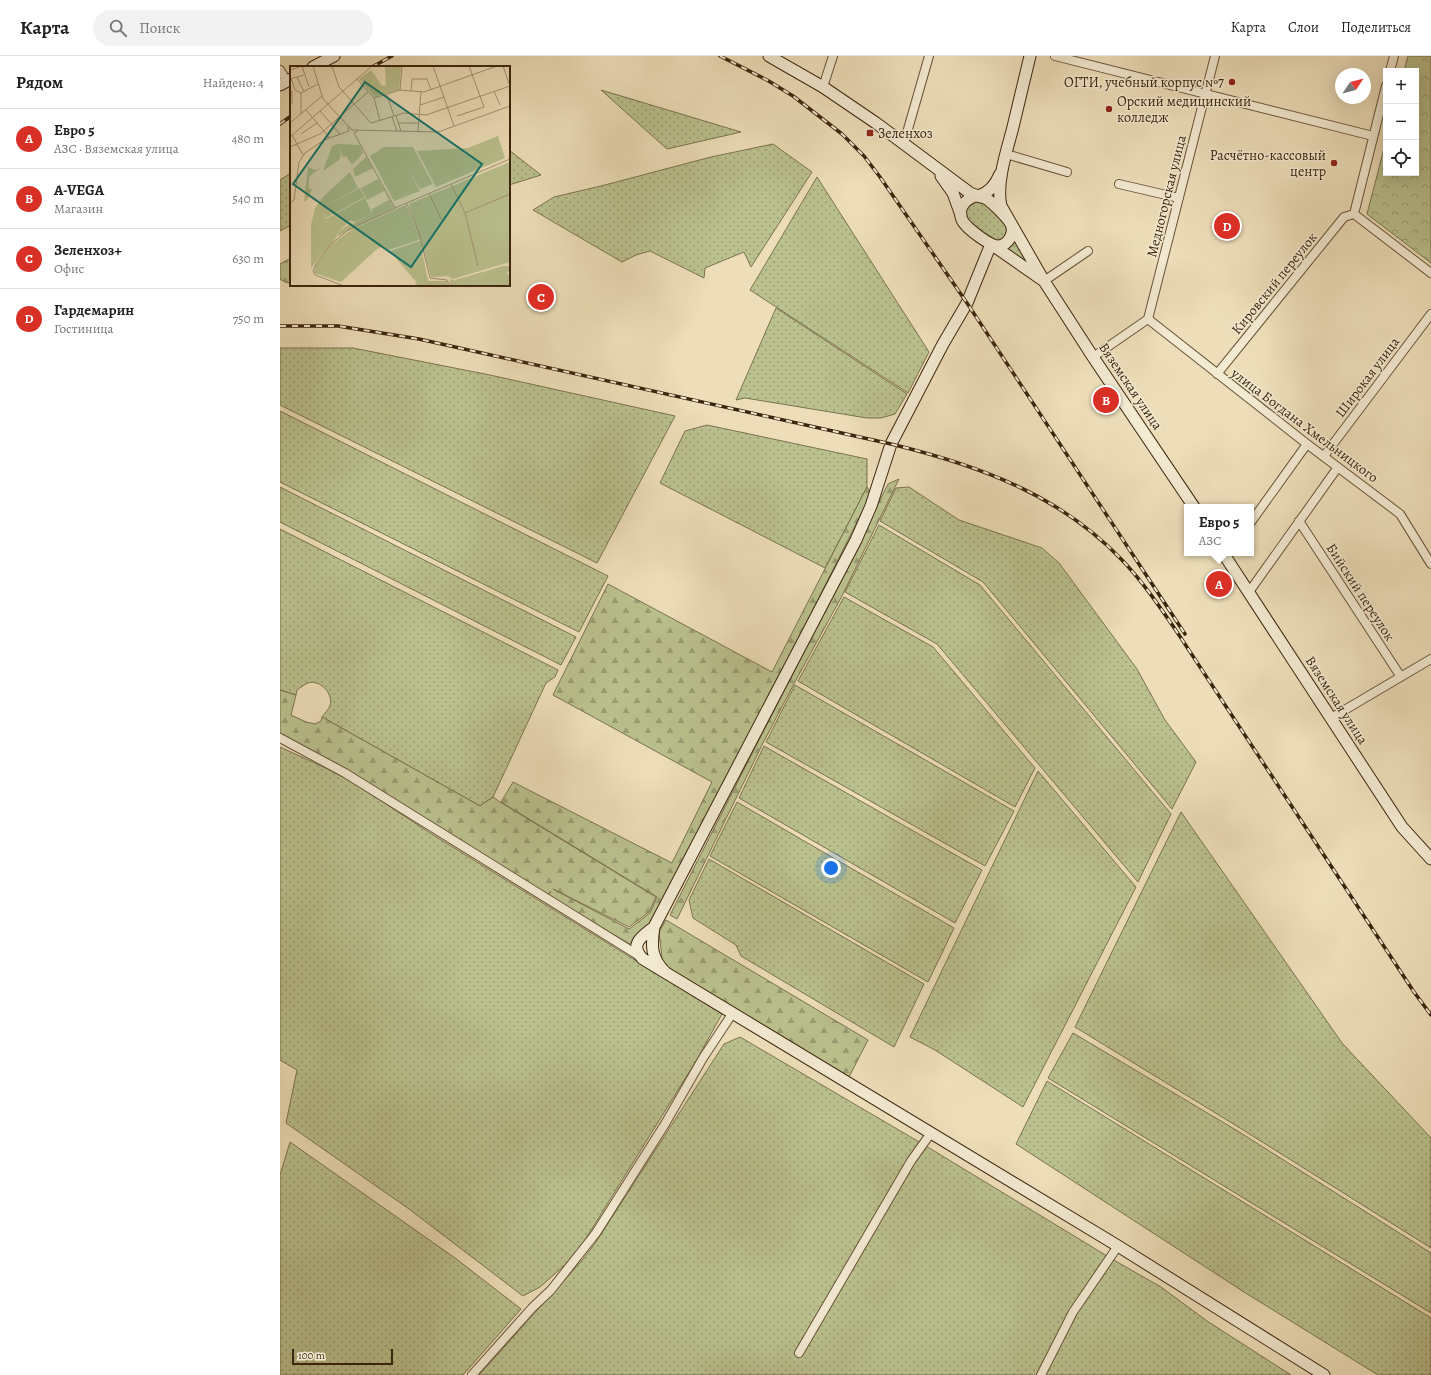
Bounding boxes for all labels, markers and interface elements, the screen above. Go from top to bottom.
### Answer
search box [93,10,373,46]
text: Карта [20,15,69,41]
icon: search [107,17,129,39]
text: Поиск [139,18,180,38]
text: Карта [1231,18,1266,37]
text: Слои [1288,18,1319,37]
text: Поделиться [1341,18,1411,37]
inset map [290,66,510,286]
north arrow [1335,68,1371,104]
map controls [1383,68,1419,176]
button: + [1383,68,1419,104]
text: Рядом [16,71,63,94]
place label: ОГТИ, учебный корпус №7 [1064,73,1224,92]
text: Найдено: 4 [203,74,264,91]
marker: ОГТИ, учебный корпус №7 [1227,77,1237,87]
place label: Орский медицинский колледж [1117,92,1251,127]
marker: Орский медицинский колледж [1104,104,1114,114]
button: − [1383,104,1419,140]
text: Евро 5 [54,120,95,140]
place label: Зеленхоз [878,124,933,143]
marker: Зеленхоз [865,128,875,138]
text: A [25,130,33,147]
text: 480 m [231,130,264,147]
street label: Медногорская улица [1142,133,1191,259]
text: АЗС · Вяземская улица [54,140,179,157]
button: locate [1383,140,1419,176]
place label: Расчётно-кассовый центр [1210,146,1326,181]
marker: Расчётно-кассовый центр [1329,158,1339,168]
text: A-VEGA [54,180,104,200]
text: B [25,190,33,207]
text: 540 m [232,190,264,207]
text: Магазин [54,200,103,217]
pin: D [1214,211,1240,241]
street label: Кировский переулок [1227,228,1322,338]
text: Зеленхоз+ [54,240,122,260]
text: C [25,250,33,267]
text: 630 m [232,250,264,267]
text: Офис [54,260,84,277]
pin: C [528,282,554,312]
text: Гардемарин [54,300,134,320]
text: D [24,310,34,327]
text: 750 m [233,310,264,327]
text: Гостиница [54,320,114,337]
street label: Широкая улица [1331,333,1404,421]
street label: Вяземская улица [1094,339,1167,434]
street label: улица Богдана Хмельницкого [1226,363,1382,487]
pin: B [1093,385,1119,415]
popup [1184,504,1254,556]
text: Евро 5 [1199,512,1239,532]
text: АЗС [1199,532,1221,549]
street label: Бийский переулок [1322,540,1399,645]
pin: A [1206,569,1232,599]
street label: Вяземская улица [1301,652,1373,749]
your location [821,858,841,878]
scale bar [292,1347,393,1366]
text: 100 m [298,1348,325,1363]

